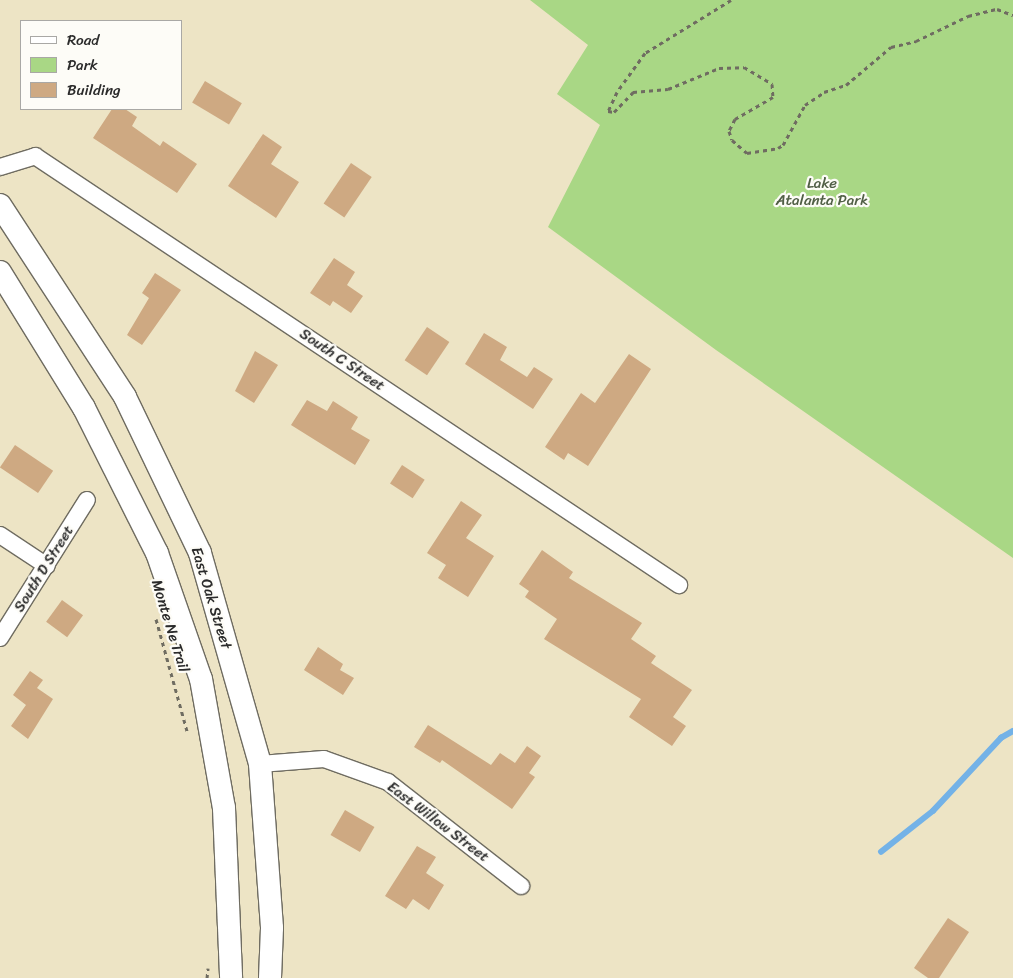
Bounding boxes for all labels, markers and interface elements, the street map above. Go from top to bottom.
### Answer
legend [20,20,182,110]
text: Road [67,27,99,53]
text: Park [67,52,98,78]
text: Building [67,77,121,103]
park label: Lake Atalanta Park [776,174,868,209]
street label: South C Street [295,325,389,395]
street label: South D Street [10,522,78,616]
street label: East Oak Street [187,545,235,651]
street label: Monte Ne Trail [147,577,193,675]
street label: East Willow Street [383,778,493,866]

